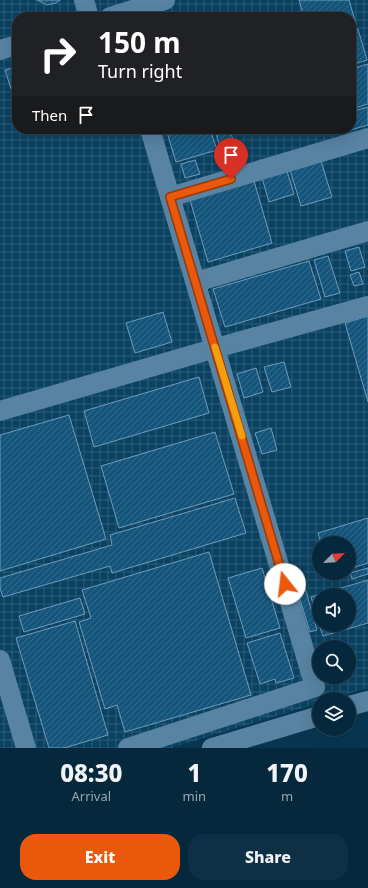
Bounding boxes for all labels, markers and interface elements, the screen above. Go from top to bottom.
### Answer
text: 150 m [98,23,181,61]
icon: right [32,28,84,80]
text: Turn right [98,59,182,83]
icon: arrive [75,104,97,126]
text: Then [32,105,67,125]
pin [214,138,248,179]
icon: arrive [220,144,242,166]
north arrow [312,536,356,580]
map controls [312,536,356,736]
position arrow [264,563,306,605]
button: sound [312,588,356,632]
button: search [312,640,356,684]
button: layers [312,692,356,736]
text: 08:30 [60,756,122,789]
text: 1 [187,756,201,789]
text: 170 [266,756,308,789]
text: Arrival [71,787,111,805]
text: min [183,787,206,805]
text: m [281,787,293,805]
button: Exit [20,834,180,880]
button: Share [188,834,348,880]

